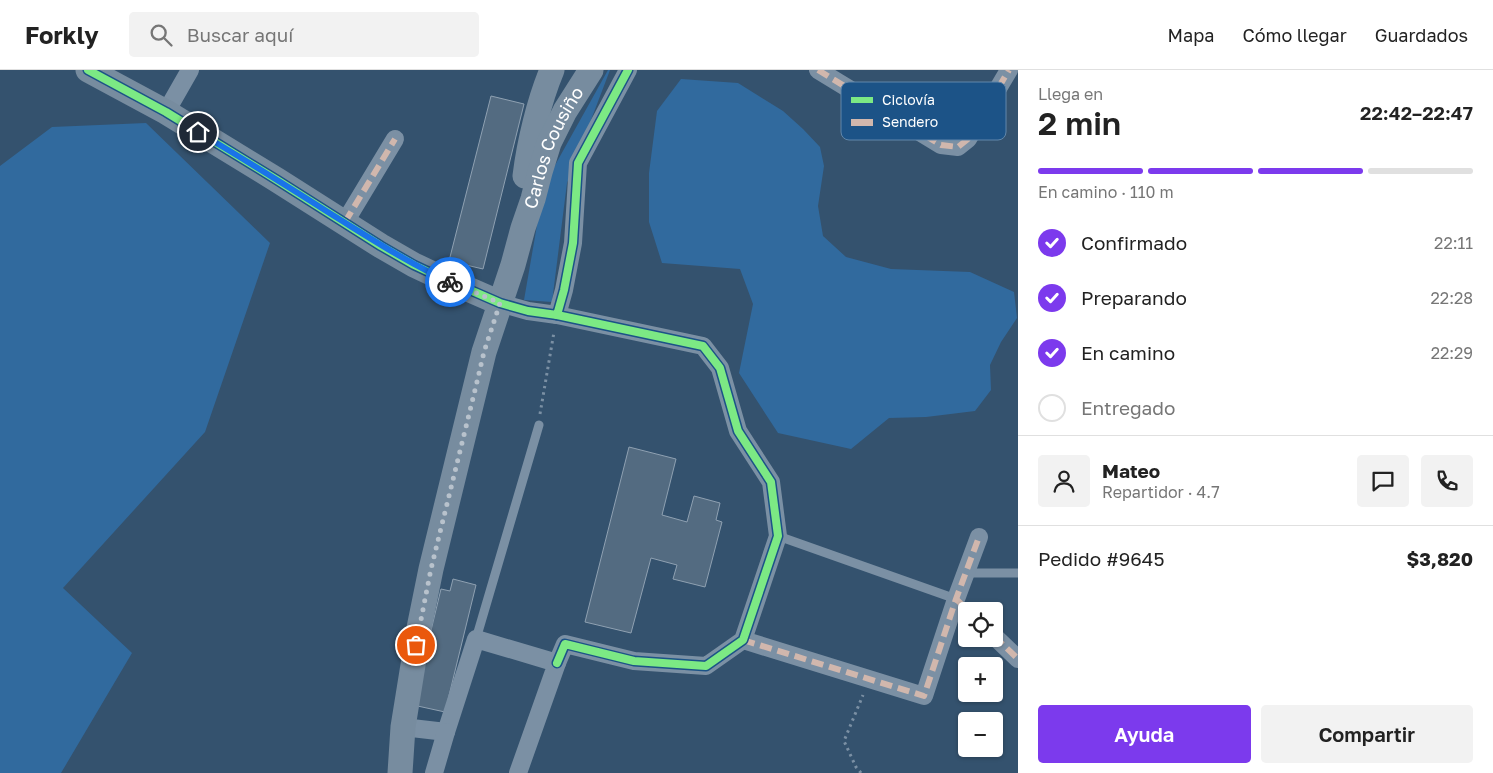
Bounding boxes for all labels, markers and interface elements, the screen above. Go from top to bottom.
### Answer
search box [129,12,479,57]
text: Forkly [25,20,99,49]
icon: search [147,21,175,49]
text: Buscar aquí [187,23,293,46]
text: Mapa [1168,24,1214,46]
text: Cómo llegar [1242,24,1347,46]
text: Guardados [1375,24,1468,46]
street label: Carlos Cousiño [518,82,588,211]
legend [841,82,1006,140]
text: Llega en [1038,84,1103,104]
text: Ciclovía [882,91,935,108]
text: 22:42–22:47 [1360,101,1473,124]
text: 2 min [1038,104,1121,142]
pin [177,111,219,153]
text: Sendero [882,113,938,130]
icon: home [184,118,212,146]
text: En camino · 110 m [1038,182,1174,202]
icon: check [1038,229,1066,257]
text: Confirmado [1081,231,1187,254]
text: 22:11 [1434,233,1473,253]
courier [425,257,475,307]
icon: bike [436,268,464,296]
icon: check [1038,284,1066,312]
text: Preparando [1081,286,1187,309]
text: 22:28 [1431,288,1473,308]
icon: check [1038,339,1066,367]
text: En camino [1081,341,1175,364]
text: 22:29 [1431,343,1473,363]
text: Entregado [1081,396,1175,419]
button: person [1038,455,1090,507]
button: chat [1357,455,1409,507]
button: phone [1421,455,1473,507]
text: Mateo [1102,459,1160,482]
text: Repartidor · 4.7 [1102,482,1220,502]
text: Pedido #9645 [1038,547,1164,570]
text: $3,820 [1406,547,1473,570]
map controls [958,602,1003,757]
button: locate [958,602,1003,647]
pin [395,624,437,666]
icon: bag [402,631,430,659]
button: + [958,657,1003,702]
button: Ayuda [1038,705,1251,763]
button: Compartir [1261,705,1473,763]
button: − [958,712,1003,757]

